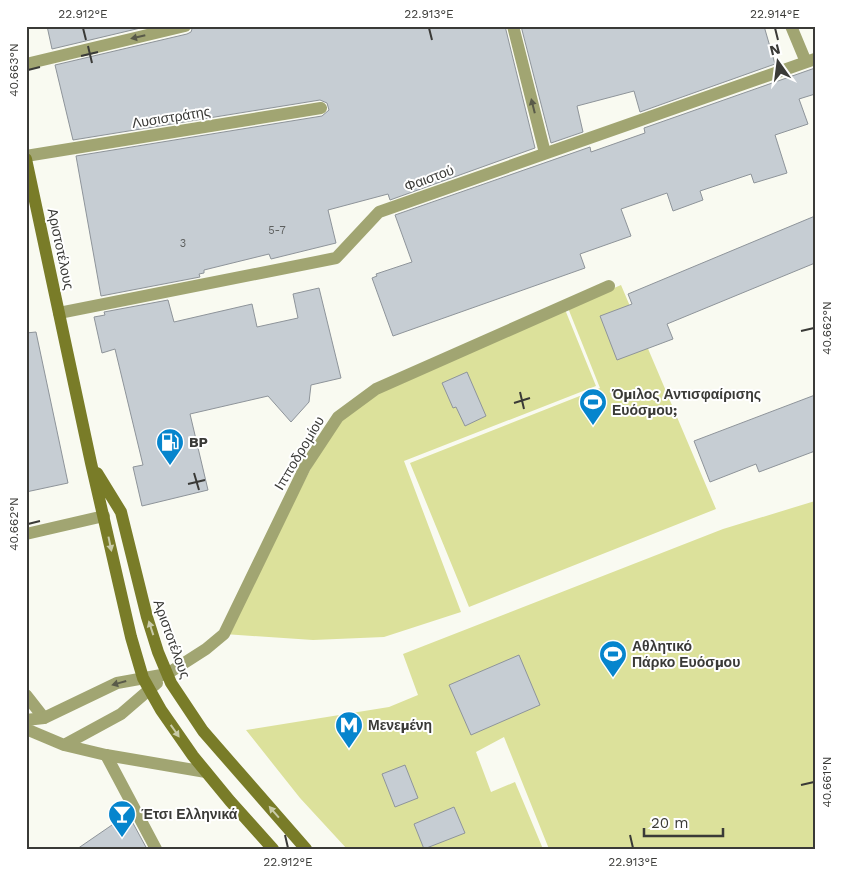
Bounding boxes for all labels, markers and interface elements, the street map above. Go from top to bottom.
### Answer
text: 22.912°E [58,7,108,21]
text: 22.913°E [404,7,454,21]
text: 22.914°E [750,7,800,21]
one-way arrow [130,33,145,41]
north arrow [754,38,804,88]
text: N [768,40,782,58]
text: 40.663°N [7,43,21,97]
one-way arrow [529,98,537,113]
street label: Λυσιστράτης [131,103,212,131]
street label: Φαιστού [402,162,456,194]
street label: Αριστοτέλους [45,207,77,291]
house number: 5-7 [268,224,286,237]
house number: 3 [180,237,186,250]
text: 40.662°N [820,301,834,355]
place label: Όμιλος Αντισφαίρισης Ευόσμου; [611,386,761,418]
sports icon: Όμιλος Αντισφαίρισης Ευόσμου; [578,387,608,426]
street label: Ιπποδρομίου [271,413,327,493]
fuel station icon: BP [155,427,185,466]
place label: BP [189,434,208,450]
text: 40.662°N [7,497,21,551]
one-way arrow [106,537,114,552]
street label: Αριστοτέλους [150,597,194,681]
one-way arrow [147,621,154,636]
place label: Αθλητικό Πάρκο Ευόσμου [632,638,740,670]
sports icon: Αθλητικό Πάρκο Ευόσμου [598,639,628,678]
one-way arrow [112,679,127,687]
metro station icon: Μενεμένη [334,710,364,749]
place label: Μενεμένη [368,717,432,733]
one-way arrow [170,724,180,738]
text: 40.661°N [820,756,834,808]
bar icon: Έτσι Ελληνικά [107,799,137,838]
scale bar [644,805,722,837]
place label: Έτσι Ελληνικά [141,806,238,822]
one-way arrow [268,806,279,819]
text: 20 m [651,814,689,832]
text: 22.912°E [263,855,313,869]
text: 22.913°E [608,855,658,869]

